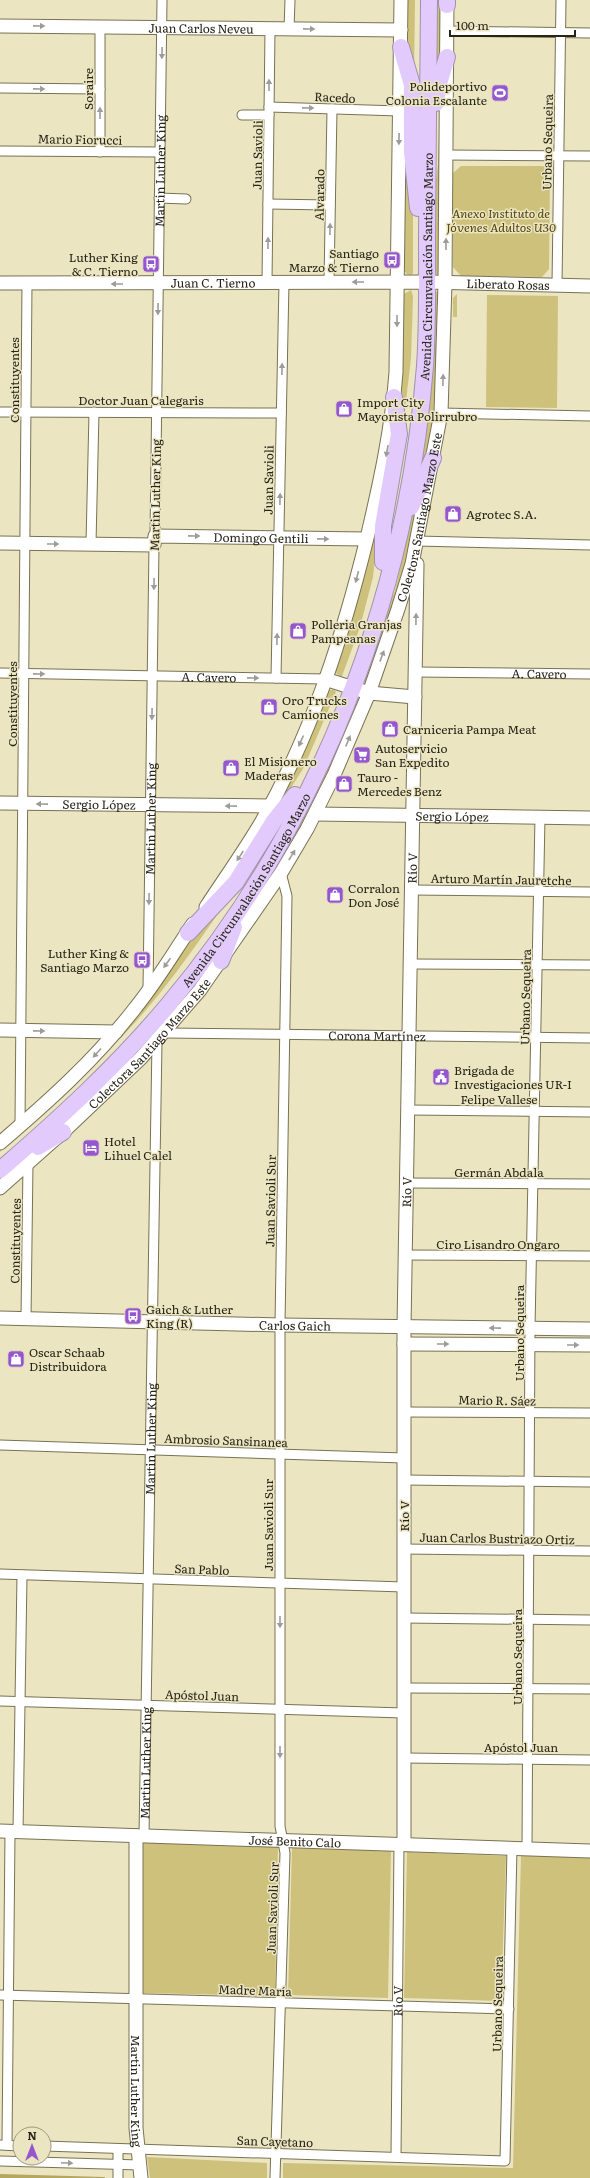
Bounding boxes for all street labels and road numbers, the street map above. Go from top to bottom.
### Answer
street label: Juan Carlos Neveu [148,18,254,38]
street label: Soraire [79,68,97,110]
street label: Racedo [314,87,356,107]
street label: Urbano Sequeira [537,93,557,190]
street label: Martin Luther King [150,114,170,227]
street label: Juan Savioli [247,120,267,190]
street label: Mario Fiorucci [38,129,122,149]
street label: Avenida Circunvalación Santiago Marzo [415,153,437,381]
street label: Alvarado [310,169,328,221]
street label: Juan C. Tierno [171,273,255,292]
street label: Liberato Rosas [466,274,550,294]
street label: Constituyentes [5,337,23,423]
street label: Doctor Juan Calegaris [78,391,204,409]
street label: Colectora Santiago Marzo Este [392,431,446,604]
street label: Martin Luther King [145,438,165,551]
street label: Juan Savioli [258,445,278,515]
street label: Domingo Gentili [213,528,309,547]
street label: Constituyentes [3,661,21,747]
street label: A. Cavero [511,664,567,683]
street label: A. Cavero [181,667,237,686]
street label: Martin Luther King [141,762,160,875]
street label: Avenida Circunvalación Santiago Marzo [177,790,315,991]
street label: Sergio López [62,795,136,814]
street label: Sergio López [415,806,489,826]
street label: Río V [403,852,421,884]
street label: Arturo Martín Jauretche [430,869,572,889]
street label: Urbano Sequeira [515,948,535,1045]
street label: Colectora Santiago Marzo Este [84,974,215,1113]
street label: Corona Martínez [328,1026,426,1045]
street label: Felipe Vallese [460,1090,538,1108]
street label: Juan Savioli Sur [260,1154,280,1247]
street label: Germán Abdala [454,1163,544,1181]
street label: Río V [397,1176,416,1208]
street label: Constituyentes [5,1198,25,1284]
street label: Ciro Lisandro Ongaro [436,1235,560,1253]
street label: Urbano Sequeira [510,1284,528,1381]
street label: Carlos Gaich [259,1315,331,1335]
street label: Martin Luther King [141,1382,160,1495]
street label: Mario R. Sáez [458,1390,536,1410]
street label: Ambrosio Sansinanea [164,1429,289,1451]
street label: Juan Savioli Sur [259,1478,277,1571]
street label: Río V [395,1500,413,1532]
street label: Juan Carlos Bustriazo Ortiz [419,1528,575,1548]
street label: San Pablo [174,1559,230,1579]
street label: Urbano Sequeira [508,1608,526,1705]
street label: Apóstol Juan [164,1685,240,1705]
street label: Martin Luther King [135,1706,155,1819]
street label: Apóstol Juan [484,1738,558,1756]
street label: José Benito Calo [248,1830,341,1852]
street label: Juan Savioli Sur [261,1861,283,1954]
street label: Urbano Sequeira [487,1955,507,2052]
street label: Madre María [218,1980,293,2000]
street label: Río V [388,1985,407,2017]
street label: Martin Luther King [127,2035,147,2148]
street label: San Cayetano [236,2131,314,2151]

